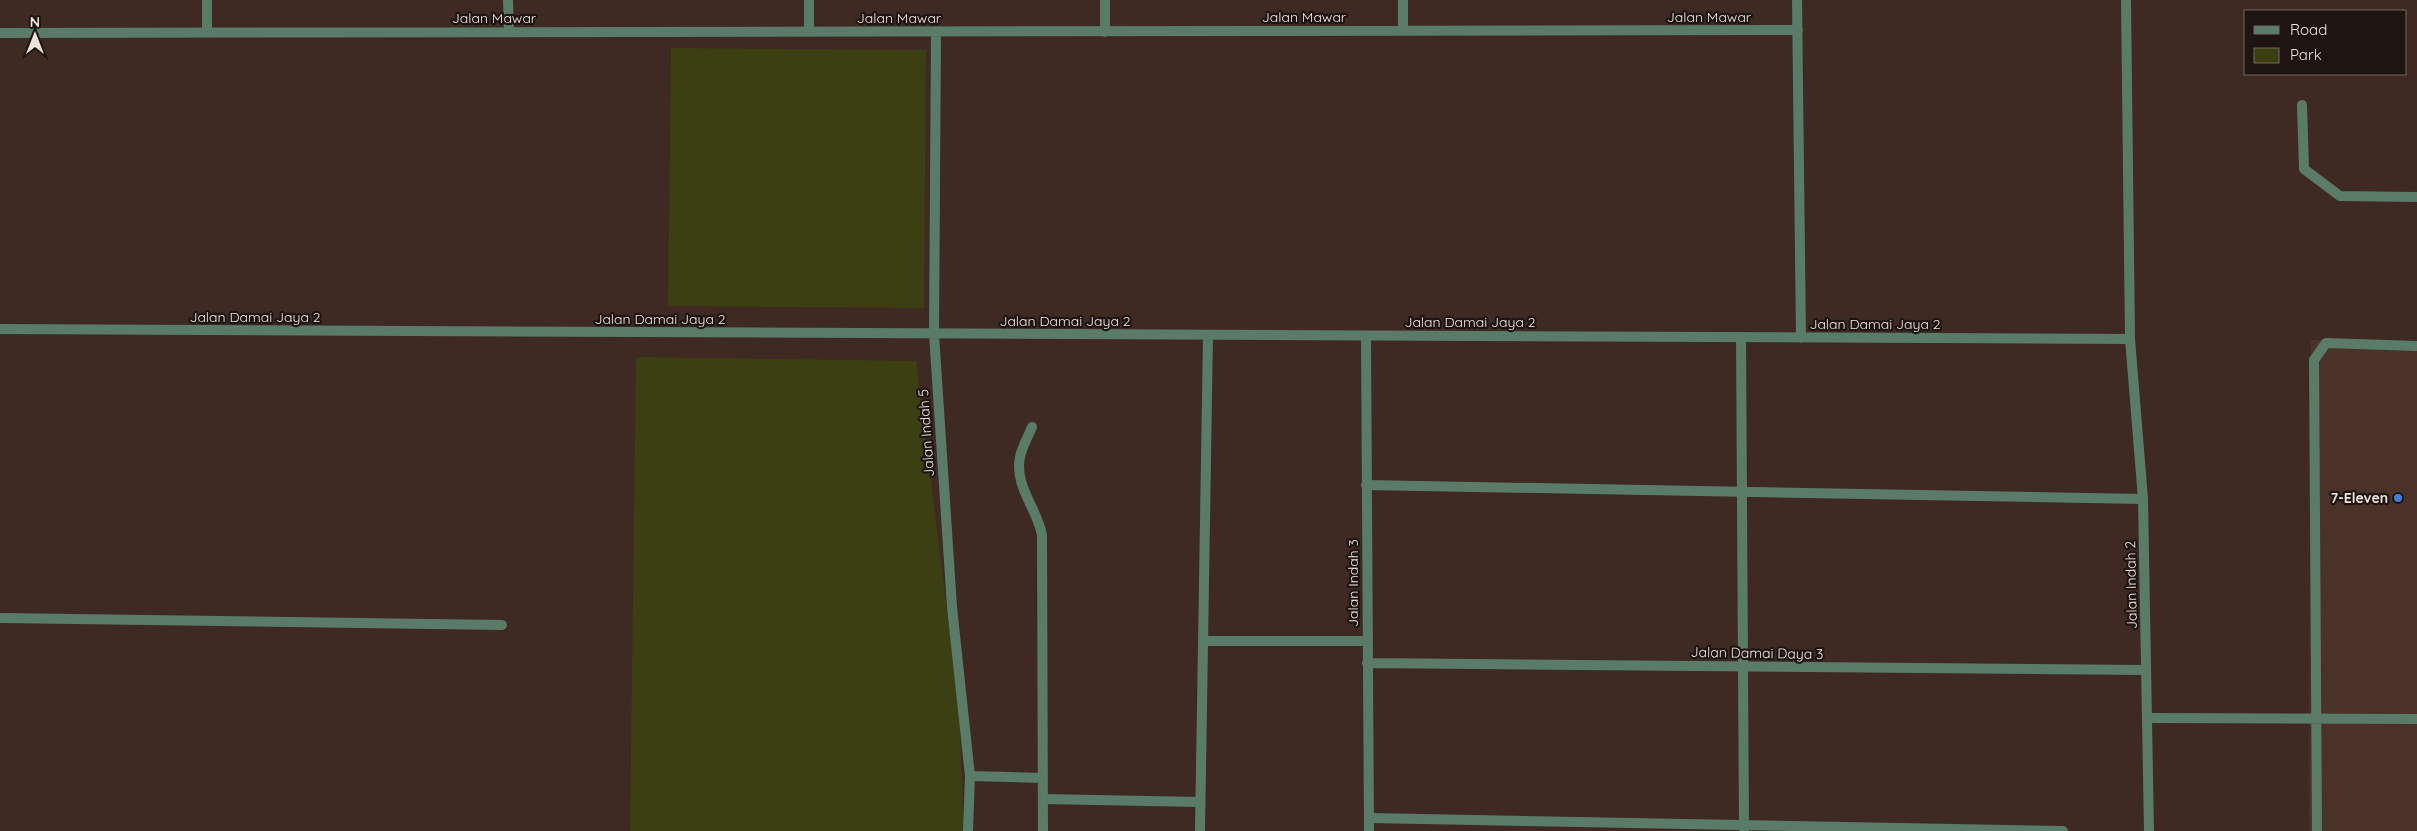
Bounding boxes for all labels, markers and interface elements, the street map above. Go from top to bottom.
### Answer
street label: Jalan Mawar [1262,8,1347,26]
street label: Jalan Mawar [1667,8,1752,26]
street label: Jalan Mawar [452,9,537,27]
street label: Jalan Mawar [857,9,942,27]
north arrow [10,10,60,60]
legend [2244,10,2407,75]
text: N [30,13,40,31]
text: Road [2290,20,2327,39]
text: Park [2290,45,2322,64]
street label: Jalan Damai Jaya 2 [189,308,321,326]
street label: Jalan Damai Jaya 2 [594,310,726,328]
street label: Jalan Damai Jaya 2 [999,312,1131,330]
street label: Jalan Damai Jaya 2 [1404,313,1536,331]
street label: Jalan Damai Jaya 2 [1809,315,1941,333]
street label: Jalan Indah 5 [914,388,938,478]
place label: 7-Eleven [2331,489,2388,507]
marker: 7-Eleven [2392,492,2404,504]
street label: Jalan Indah 3 [1344,539,1362,627]
street label: Jalan Indah 2 [2121,541,2141,629]
street label: Jalan Damai Daya 3 [1690,643,1824,663]

